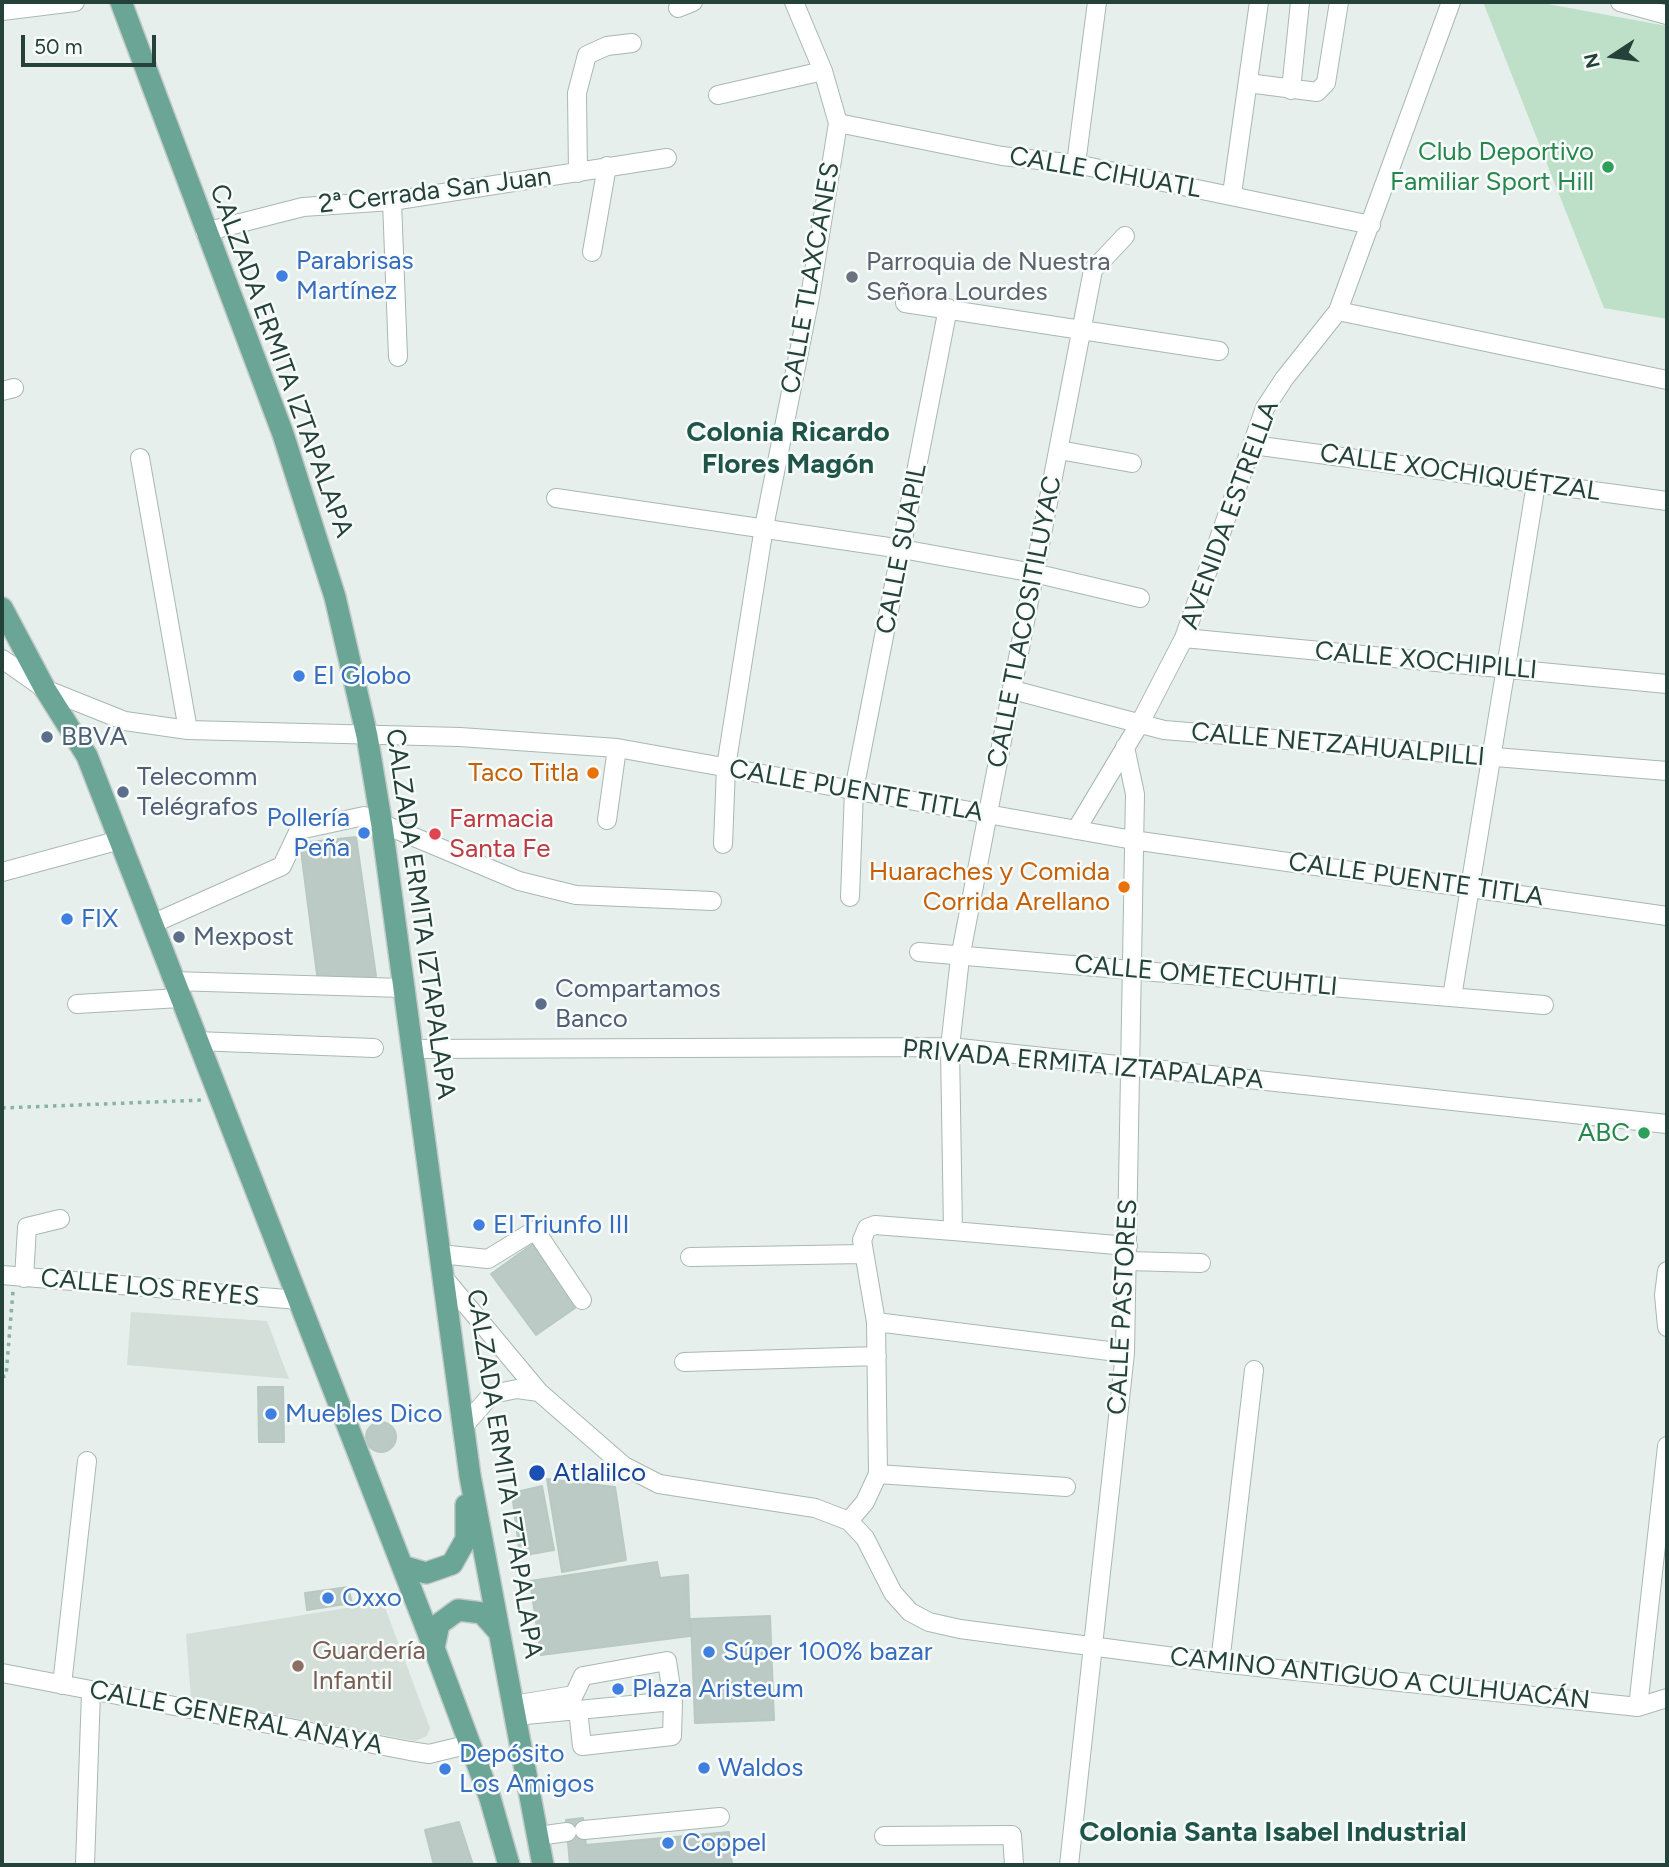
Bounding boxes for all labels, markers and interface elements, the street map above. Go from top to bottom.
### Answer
scale bar [24,21,159,65]
north arrow [1578,21,1648,91]
text: 50 m [34,34,83,59]
text: N [1579,51,1605,71]
place label: Club Deportivo Familiar Sport Hill [1390,136,1594,198]
street label: CALLE CIHUATL [1007,141,1203,205]
marker: Club Deportivo Familiar Sport Hill [1600,159,1616,175]
street label: CALLE TLAXCANES [775,160,847,396]
street label: 2ª Cerrada San Juan [317,161,553,221]
street label: CALZADA ERMITA IZTAPALAPA [202,180,360,542]
place label: Parabrisas Martínez [296,245,414,306]
place label: Parroquia de Nuestra Señora Lourdes [866,246,1111,308]
marker: Parabrisas Martínez [274,268,290,284]
marker: Parroquia de Nuestra Señora Lourdes [844,269,860,285]
street label: AVENIDA ESTRELLA [1174,396,1286,634]
district label: Colonia Ricardo Flores Magón [686,416,890,482]
street label: CALLE XOCHIQUÉTZAL [1318,438,1602,508]
street label: CALLE SUAPIL [870,461,934,637]
street label: CALLE TLACOSITILUYAC [981,473,1069,771]
street label: CALLE XOCHIPILLI [1314,636,1538,686]
place label: El Globo [313,660,411,692]
marker: El Globo [291,668,307,684]
street label: CALLE NETZAHUALPILLI [1190,717,1486,773]
place label: BBVA [61,721,127,753]
street label: CALZADA ERMITA IZTAPALAPA [379,727,461,1101]
marker: BBVA [39,729,55,745]
street label: CALLE PUENTE TITLA [727,753,985,829]
place label: Taco Titla [468,757,579,789]
place label: Telecomm Telégrafos [137,761,258,822]
marker: Taco Titla [585,765,601,781]
marker: Telecomm Telégrafos [115,784,131,800]
place label: Pollería Peña [266,802,350,864]
place label: Farmacia Santa Fe [449,803,554,864]
marker: Pollería Peña [356,825,372,841]
marker: Farmacia Santa Fe [427,826,443,842]
street label: CALLE PUENTE TITLA [1286,847,1546,913]
place label: Huaraches y Comida Corrida Arellano [869,856,1110,917]
marker: Huaraches y Comida Corrida Arellano [1116,879,1132,895]
place label: FIX [81,903,118,935]
marker: FIX [59,911,75,927]
place label: Mexpost [193,921,294,953]
marker: Mexpost [171,929,187,945]
street label: CALLE OMETECUHTLI [1073,949,1339,1003]
place label: Compartamos Banco [555,973,721,1034]
marker: Compartamos Banco [533,996,549,1012]
street label: PRIVADA ERMITA IZTAPALAPA [901,1034,1265,1096]
place label: ABC [1578,1117,1630,1149]
marker: ABC [1636,1125,1652,1141]
street label: CALLE PASTORES [1102,1198,1144,1416]
place label: El Triunfo III [493,1209,630,1241]
marker: El Triunfo III [471,1217,487,1233]
street label: CALLE LOS REYES [39,1263,261,1313]
street label: CALZADA ERMITA IZTAPALAPA [459,1287,549,1661]
place label: Muebles Dico [285,1398,442,1430]
marker: Muebles Dico [263,1406,279,1422]
place label: Atlalilco [553,1457,646,1489]
marker: Atlalilco [527,1463,547,1483]
place label: Oxxo [342,1582,402,1614]
marker: Oxxo [320,1590,336,1606]
place label: Guardería Infantil [312,1635,426,1696]
place label: Súper 100% bazar [723,1636,932,1668]
street label: CAMINO ANTIGUO A CULHUACÁN [1168,1641,1592,1717]
marker: Súper 100% bazar [701,1644,717,1660]
marker: Guardería Infantil [290,1658,306,1674]
place label: Plaza Aristeum [632,1673,804,1705]
street label: CALLE GENERAL ANAYA [87,1674,385,1762]
marker: Plaza Aristeum [610,1681,626,1697]
place label: Depósito Los Amigos [459,1738,594,1800]
place label: Waldos [718,1752,803,1784]
marker: Waldos [696,1760,712,1776]
marker: Depósito Los Amigos [437,1761,453,1777]
district label: Colonia Santa Isabel Industrial [1079,1816,1467,1850]
place label: Coppel [682,1827,766,1859]
marker: Coppel [660,1835,676,1851]

